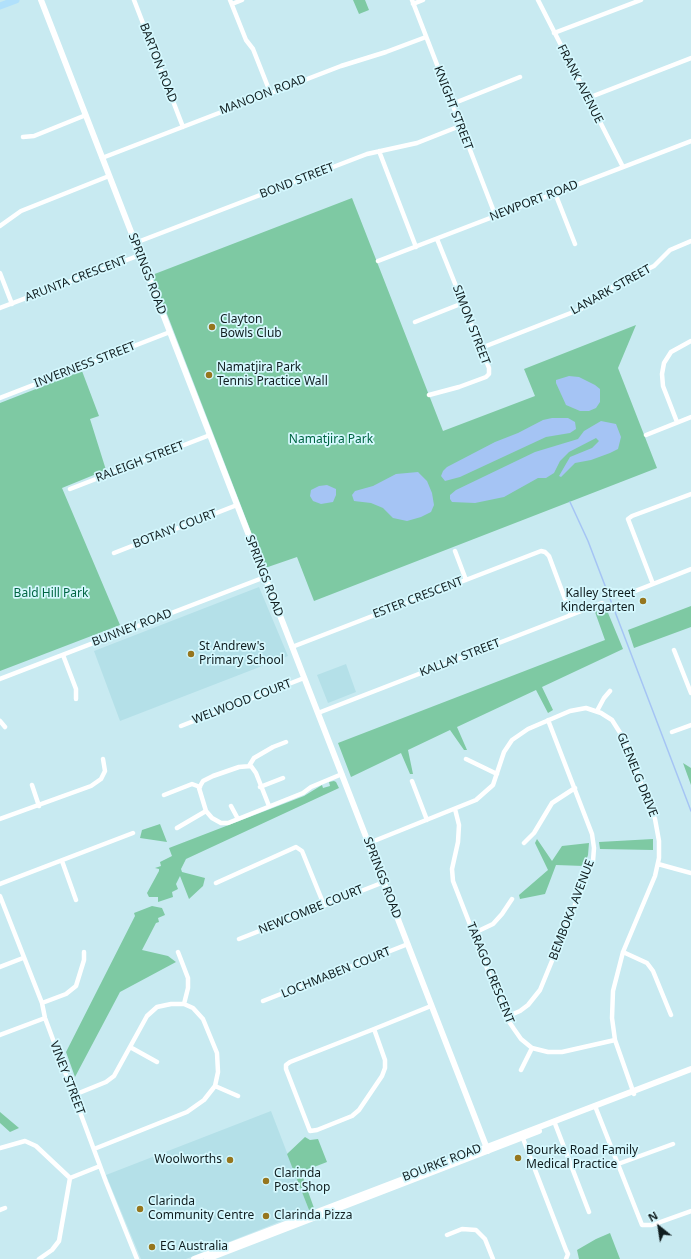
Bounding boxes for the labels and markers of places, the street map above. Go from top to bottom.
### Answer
place label: Clayton Bowls Club [220,313,282,341]
marker: Clayton Bowls Club [207,322,217,332]
place label: Namatjira Park Tennis Practice Wall [217,361,328,389]
marker: Namatjira Park Tennis Practice Wall [204,370,214,380]
place label: Kalley Street Kindergarten [560,587,635,615]
marker: Kalley Street Kindergarten [638,596,648,606]
place label: St Andrew's Primary School [199,640,284,668]
marker: St Andrew's Primary School [186,649,196,659]
place label: Bourke Road Family Medical Practice [526,1144,638,1172]
place label: Woolworths [154,1153,222,1167]
marker: Bourke Road Family Medical Practice [513,1153,523,1163]
marker: Woolworths [225,1155,235,1165]
place label: Clarinda Post Shop [274,1167,330,1195]
marker: Clarinda Post Shop [261,1176,271,1186]
place label: Clarinda Community Centre [148,1195,254,1223]
marker: Clarinda Community Centre [135,1204,145,1214]
place label: Clarinda Pizza [274,1209,352,1223]
marker: Clarinda Pizza [261,1211,271,1221]
place label: EG Australia [160,1240,228,1254]
marker: EG Australia [147,1242,157,1252]

